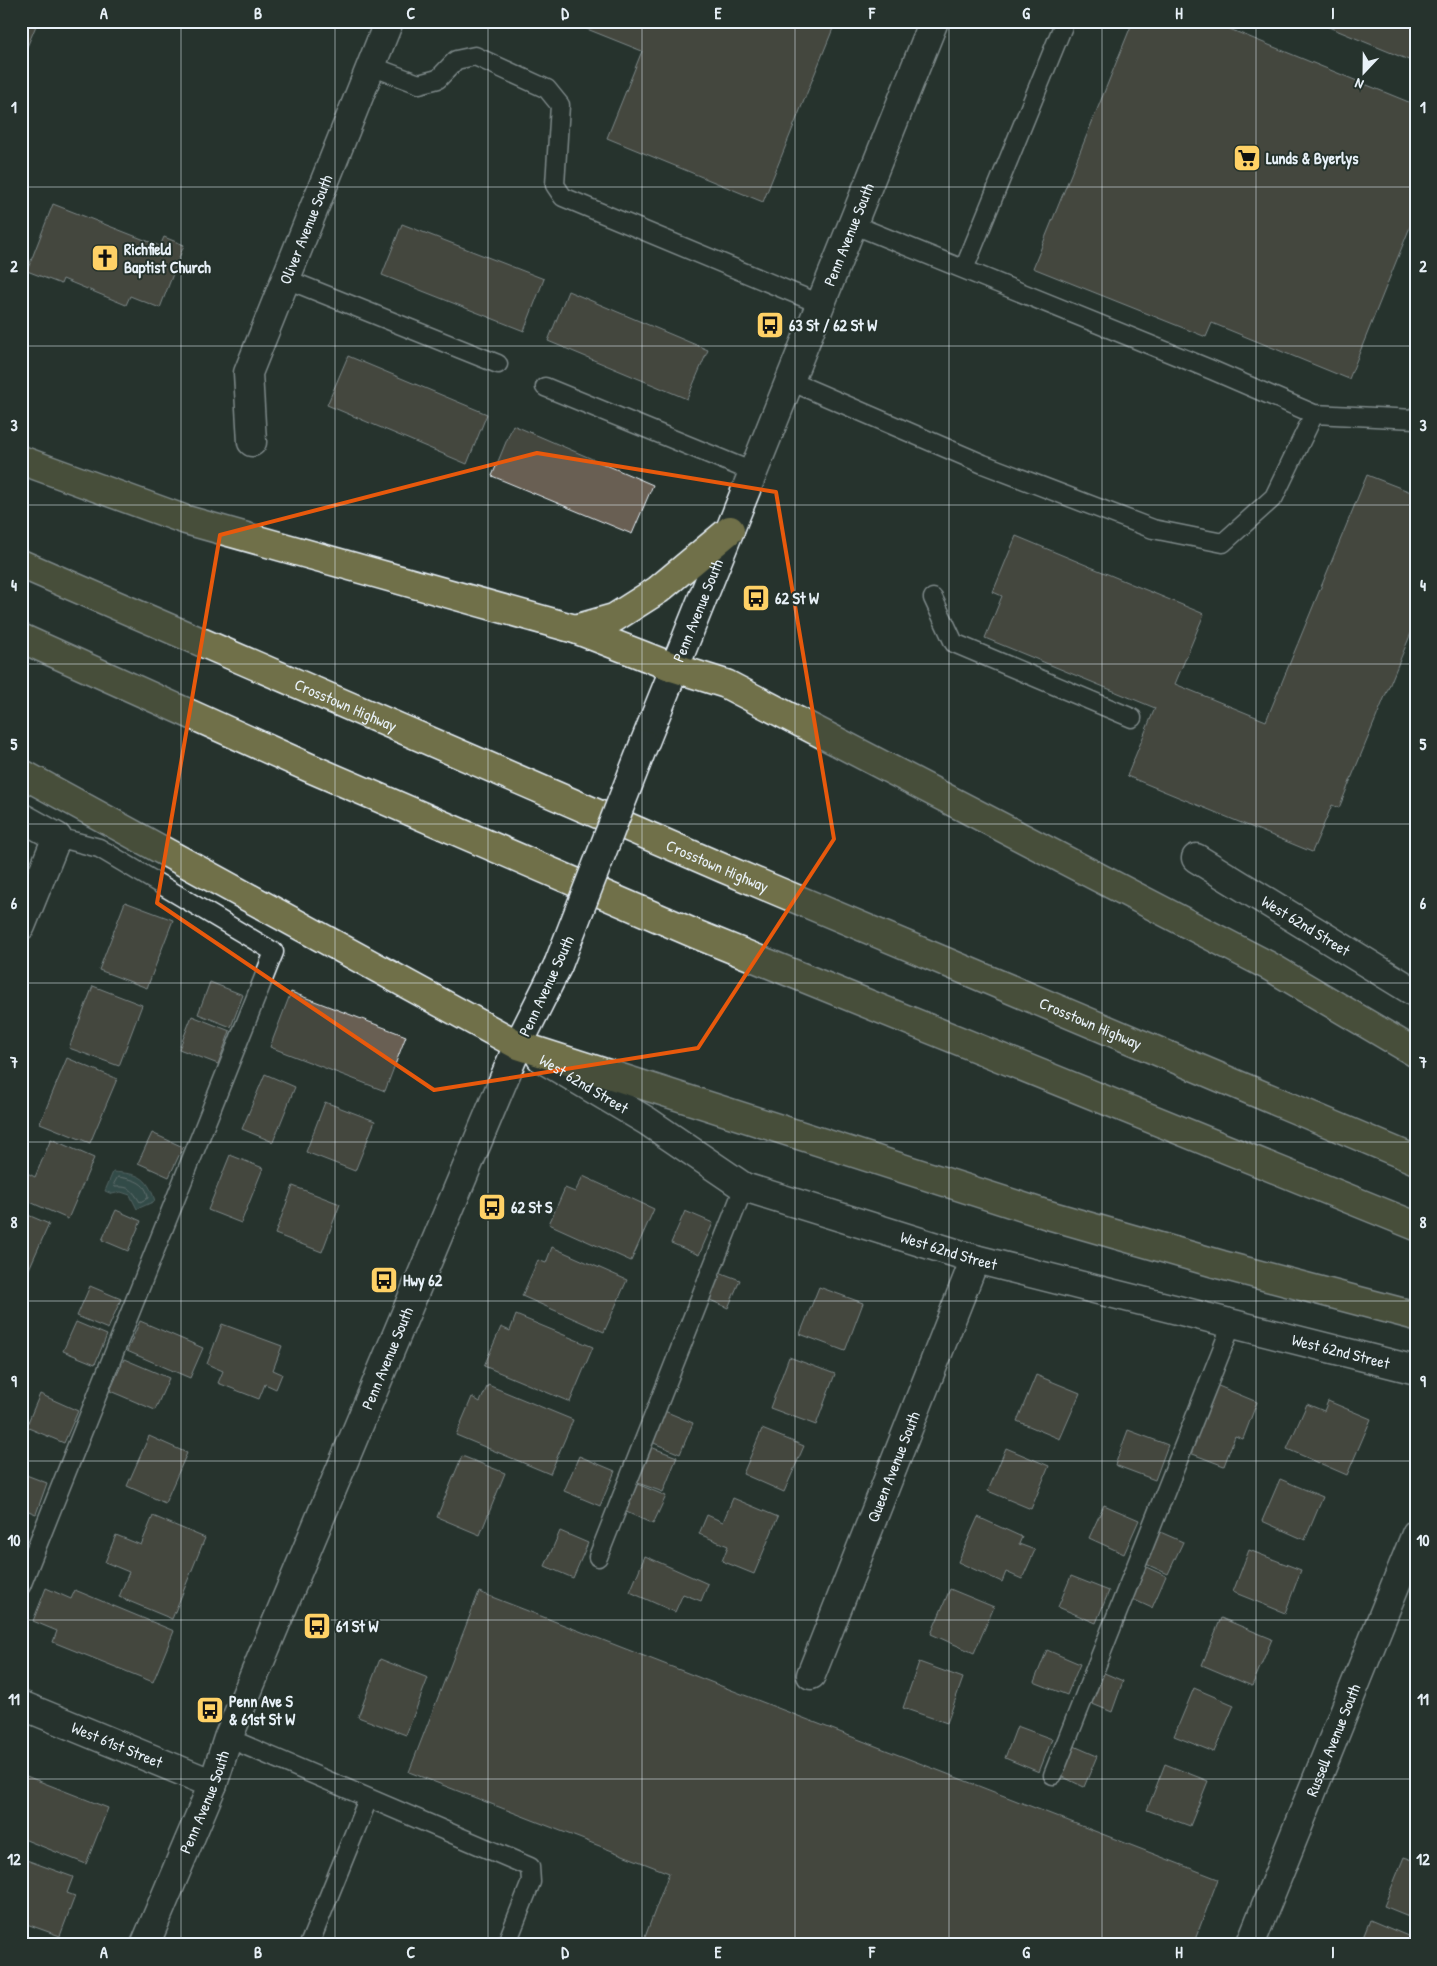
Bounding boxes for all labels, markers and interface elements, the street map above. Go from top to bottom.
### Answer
text: A [100,2,108,24]
text: B [254,2,262,24]
text: C [407,2,416,24]
text: D [561,2,569,24]
text: E [714,2,722,24]
text: F [868,2,876,24]
text: G [1022,2,1030,24]
text: H [1175,2,1183,24]
text: I [1331,2,1335,24]
north arrow [1340,48,1390,98]
text: N [1351,74,1366,95]
text: 1 [11,96,17,118]
text: 1 [1420,96,1426,118]
supermarket icon: Lunds & Byerlys [1232,143,1262,173]
place label: Lunds & Byerlys [1266,147,1359,170]
street label: Oliver Avenue South [274,171,338,287]
street label: Penn Avenue South [818,180,879,289]
place label: Richfield Baptist Church [124,238,211,279]
church icon: Richfield Baptist Church [90,243,120,273]
text: 2 [10,255,18,277]
text: 2 [1419,255,1427,277]
bus stop icon: 63 St / 62 St W [755,310,785,340]
place label: 63 St / 62 St W [789,314,877,336]
text: 3 [10,414,18,436]
text: 3 [1419,414,1427,436]
street label: Penn Avenue South [667,555,728,665]
text: 4 [11,574,17,596]
text: 4 [1420,574,1426,596]
bus stop icon: 62 St W [741,583,771,613]
place label: 62 St W [775,587,819,609]
street label: Crosstown Highway [291,673,401,737]
text: 5 [11,733,18,755]
text: 5 [1420,733,1427,755]
street label: Crosstown Highway [663,834,772,897]
street label: West 62nd Street [1258,890,1355,961]
text: 6 [11,892,18,914]
text: 6 [1420,892,1427,914]
street label: Penn Avenue South [513,932,579,1040]
street label: Crosstown Highway [1036,992,1146,1054]
street label: West 62nd Street [535,1049,633,1119]
text: 7 [9,1051,18,1073]
text: 7 [1418,1051,1427,1073]
bus stop icon: 62 St S [477,1192,507,1222]
place label: 62 St S [511,1196,553,1218]
text: 8 [11,1211,18,1233]
text: 8 [1420,1211,1427,1233]
street label: West 62nd Street [898,1225,1000,1275]
bus stop icon: Hwy 62 [369,1265,399,1295]
place label: Hwy 62 [403,1269,443,1292]
street label: Penn Avenue South [356,1303,418,1413]
street label: West 62nd Street [1290,1328,1393,1374]
text: 9 [11,1370,17,1392]
text: 9 [1420,1370,1426,1392]
street label: Queen Avenue South [861,1408,925,1525]
text: 10 [8,1529,20,1551]
text: 10 [1417,1529,1429,1551]
bus stop icon: 61 St W [302,1611,332,1641]
place label: 61 St W [336,1615,378,1637]
street label: Russell Avenue South [1300,1680,1365,1800]
text: 11 [8,1688,20,1710]
text: 11 [1417,1688,1429,1710]
place label: Penn Ave S & 61st St W [229,1690,295,1730]
bus stop icon: Penn Ave S & 61st St W [195,1695,225,1725]
street label: West 61st Street [68,1716,166,1773]
street label: Penn Avenue South [174,1747,234,1857]
text: 12 [7,1848,21,1870]
text: 12 [1416,1848,1430,1870]
text: A [100,1941,108,1963]
text: B [254,1941,262,1963]
text: C [407,1941,416,1963]
text: D [561,1941,569,1963]
text: E [714,1941,722,1963]
text: F [868,1941,876,1963]
text: G [1022,1941,1030,1963]
text: H [1175,1941,1183,1963]
text: I [1331,1941,1335,1963]

